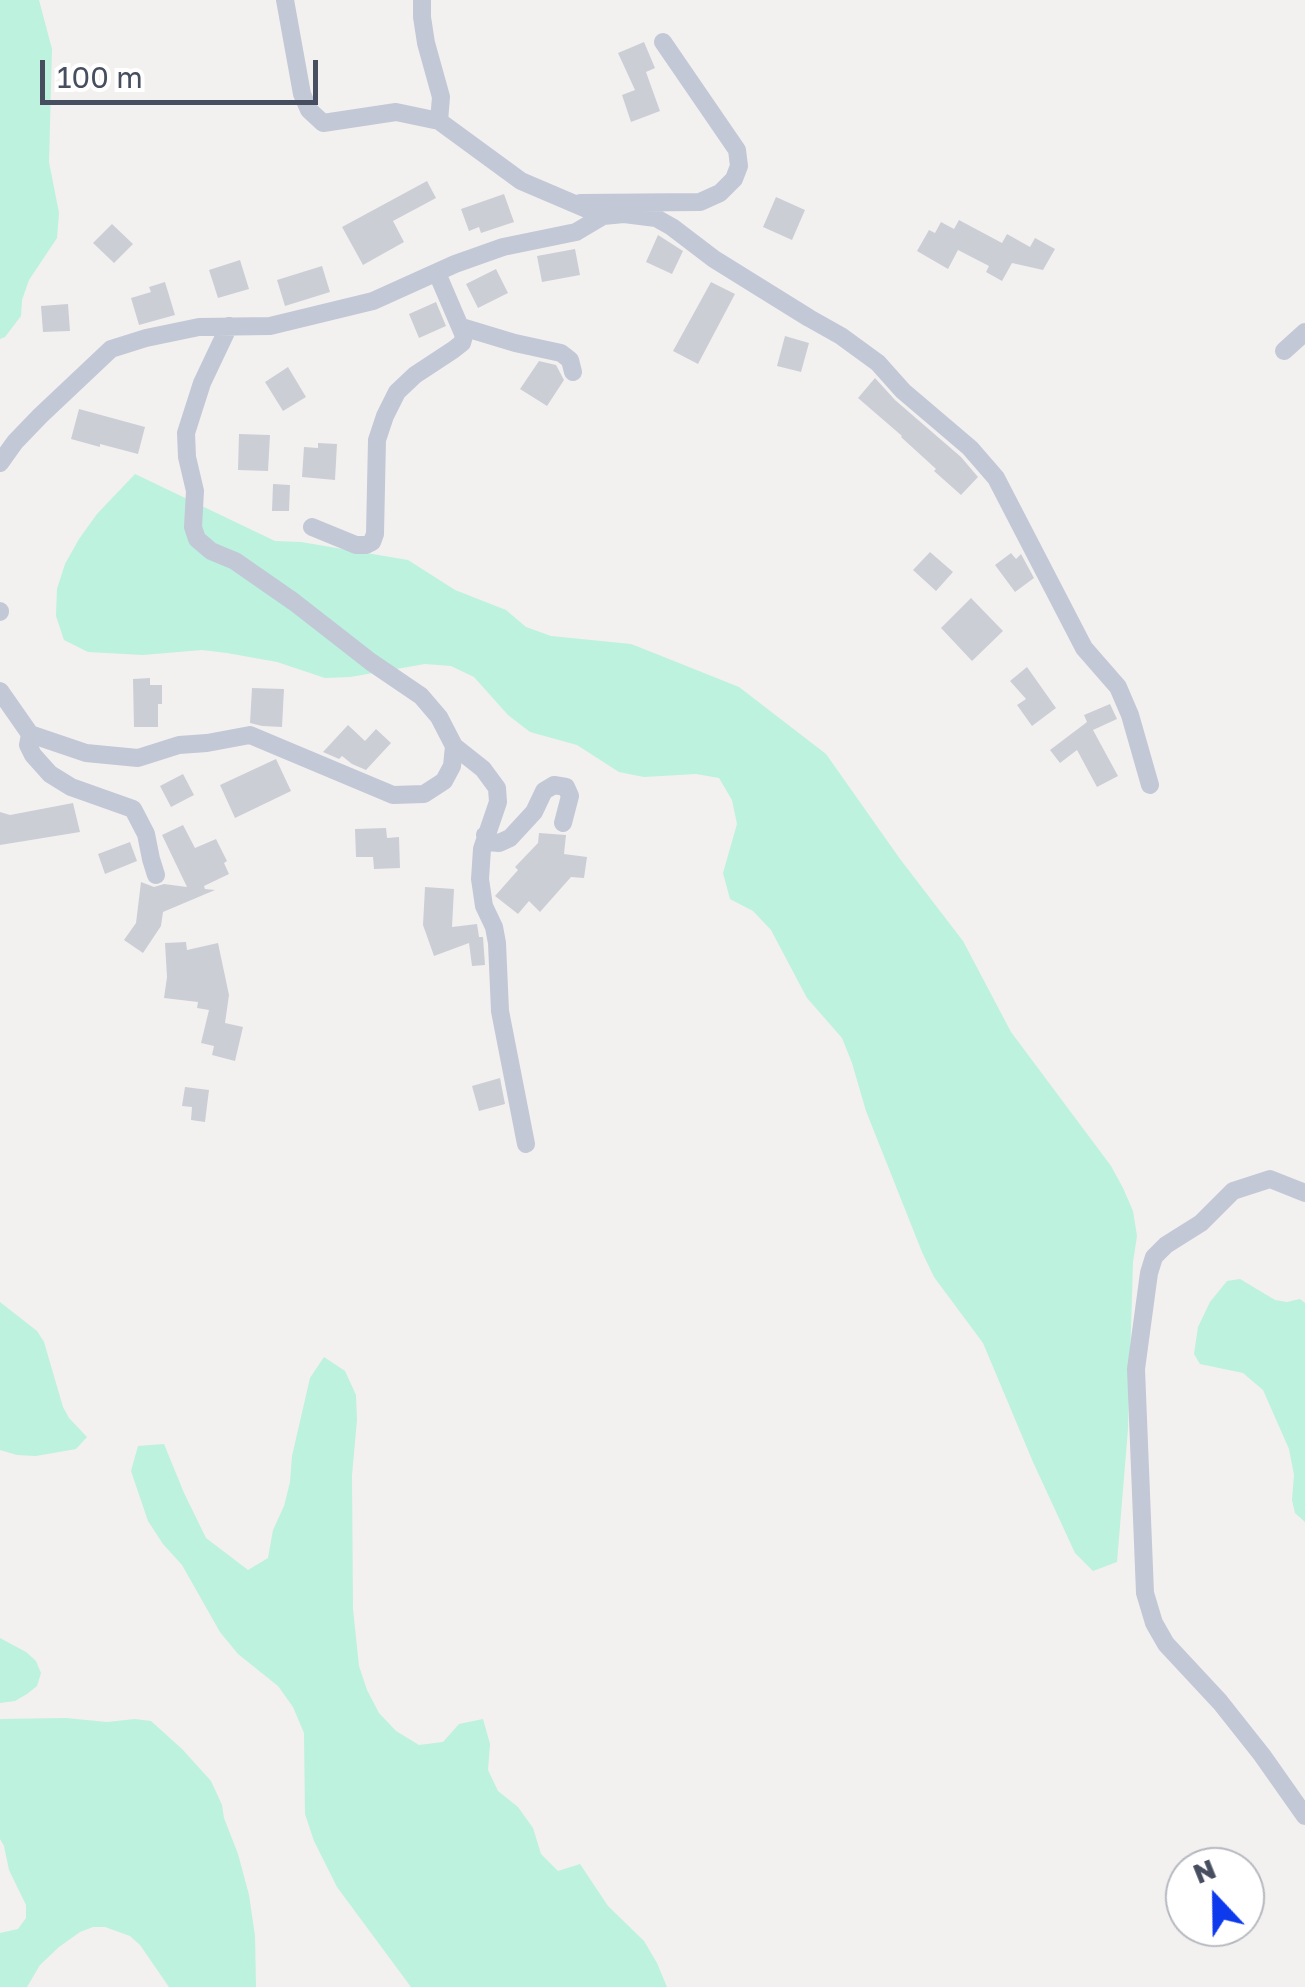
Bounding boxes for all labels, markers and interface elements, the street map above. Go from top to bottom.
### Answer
scale bar [45,40,322,102]
text: 100 m [57,59,143,95]
north arrow [1165,1847,1265,1947]
text: N [1188,1851,1220,1890]

